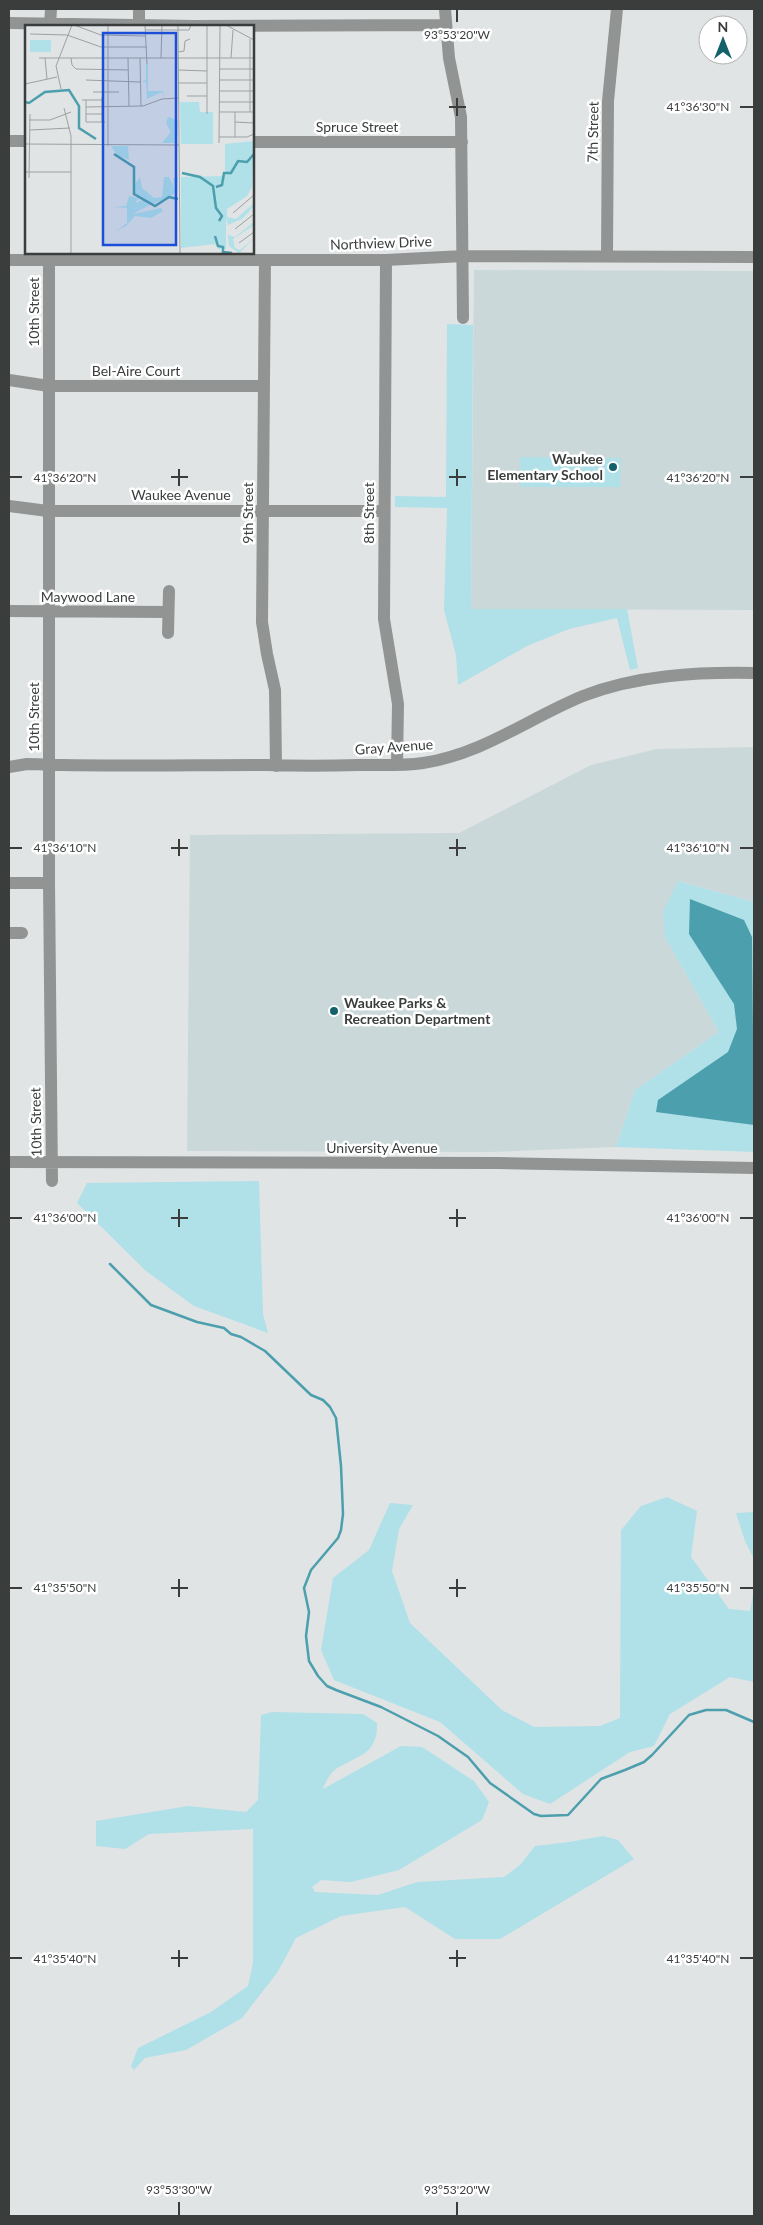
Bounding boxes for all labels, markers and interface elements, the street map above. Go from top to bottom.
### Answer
north arrow [698,15,748,65]
text: N [718,18,728,35]
inset map [25,25,254,254]
text: 93°53'20"W [424,27,491,42]
text: 41°36'30"N [667,99,729,114]
street label: 7th Street [583,101,602,163]
street label: Spruce Street [316,118,398,135]
street label: Northview Drive [330,232,432,253]
street label: 10th Street [25,277,42,347]
street label: Bel-Aire Court [92,362,180,379]
place label: Waukee Elementary School [487,450,604,483]
marker: Waukee Elementary School [607,461,619,473]
text: 41°36'20"N [34,470,96,485]
text: 41°36'20"N [667,470,729,485]
street label: 9th Street [239,482,256,544]
street label: 8th Street [360,482,377,544]
street label: Waukee Avenue [131,486,231,503]
street label: Maywood Lane [41,588,135,605]
street label: 10th Street [25,682,42,752]
street label: Gray Avenue [354,735,434,758]
text: 41°36'10"N [34,840,96,855]
text: 41°36'10"N [667,840,729,855]
place label: Waukee Parks & Recreation Department [344,994,491,1027]
marker: Waukee Parks & Recreation Department [328,1005,340,1017]
street label: 10th Street [26,1087,45,1157]
street label: University Avenue [326,1139,438,1156]
text: 41°36'00"N [34,1210,96,1225]
text: 41°36'00"N [667,1210,729,1225]
text: 41°35'50"N [34,1580,96,1595]
text: 41°35'50"N [667,1580,729,1595]
text: 41°35'40"N [34,1951,96,1966]
text: 41°35'40"N [667,1951,729,1966]
text: 93°53'30"W [146,2182,213,2197]
text: 93°53'20"W [424,2182,491,2197]

